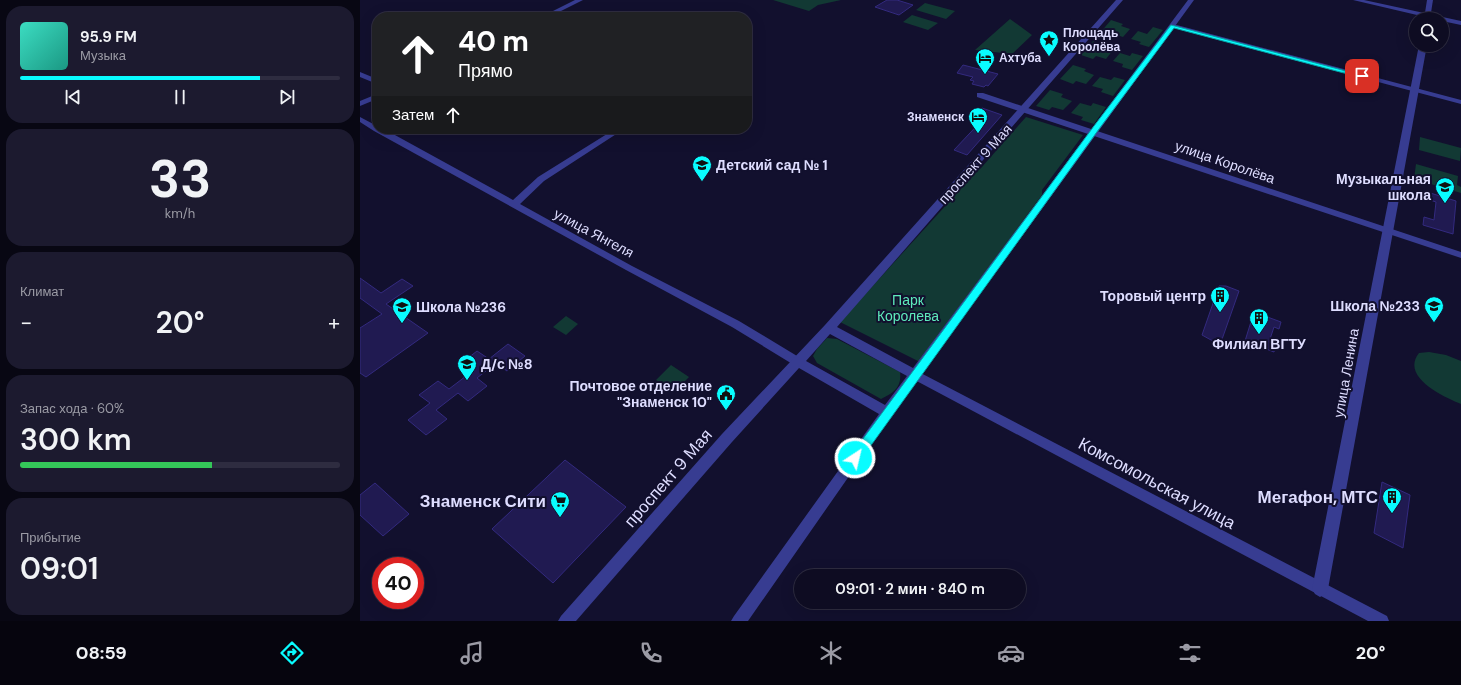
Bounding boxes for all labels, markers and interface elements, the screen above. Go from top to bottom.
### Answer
map controls [1409,12,1449,52]
button: search [1409,12,1449,52]
text: 40 m [458,23,529,60]
place label: Площадь Королёва [1063,25,1121,55]
text: 95.9 FM [80,27,137,47]
icon: ahead [392,28,444,80]
place icon: Площадь Королёва [1038,29,1060,57]
text: Музыка [80,47,126,64]
hotel icon: Ахтуба [974,47,996,75]
place label: Ахтуба [999,50,1042,66]
text: Прямо [458,59,513,83]
pin [1345,59,1379,93]
icon: arrive [1351,65,1373,87]
icon: previous [62,86,84,108]
icon: pause [169,86,191,108]
icon: next [276,86,298,108]
icon: ahead [442,104,464,126]
text: Затем [392,105,434,125]
hotel icon: Знаменск [967,106,989,134]
place label: Знаменск [907,109,965,125]
street label: проспект 9 Мая [934,120,1016,208]
street label: улица Королёва [1173,136,1277,188]
text: 33 [149,145,211,213]
school or university icon: Детский сад № 1 [691,154,713,182]
place label: Детский сад № 1 [716,156,828,174]
place label: Музыкальная школа [1336,170,1431,204]
school or university icon: Музыкальная школа [1434,176,1456,204]
street label: улица Янгеля [551,204,637,262]
text: km/h [165,205,195,222]
text: Климат [20,283,64,300]
building icon: Торовый центр [1209,285,1231,313]
place label: Торовый центр [1100,287,1206,305]
park label: Парк Королева [877,291,939,325]
school or university icon: Школа №233 [1423,295,1445,323]
school or university icon: Школа №236 [391,296,413,324]
place label: Школа №233 [1330,297,1420,315]
place label: Школа №236 [416,298,506,316]
text: 20° [156,303,204,342]
building icon: Филиал ВГТУ [1248,307,1270,335]
text: − [20,308,32,337]
text: + [328,308,340,337]
street label: улица Ленина [1329,327,1363,419]
place label: Филиал ВГТУ [1212,335,1306,353]
school or university icon: Д/с №8 [456,353,478,381]
place label: Д/с №8 [481,355,533,373]
place label: Почтовое отделение "Знаменск 10" [569,377,712,411]
public building icon: Почтовое отделение "Знаменск 10" [715,383,737,411]
text: Запас хода · 60% [20,400,124,417]
text: 300 km [20,420,132,459]
street label: проспект 9 Мая [619,424,717,532]
street label: Комсомольская улица [1075,432,1240,534]
position arrow [834,437,876,479]
place label: Мегафон, МТС [1258,486,1378,508]
building icon: Мегафон, МТС [1381,486,1403,514]
place label: Знаменск Сити [420,490,546,512]
supermarket icon: Знаменск Сити [549,490,571,518]
text: Прибытие [20,529,81,546]
text: 09:01 [20,549,98,588]
speed limit sign: 40 [372,557,424,609]
text: 09:01 · 2 мин · 840 m [835,579,985,599]
icon: directions [278,639,306,667]
icon: music [458,639,486,667]
icon: phone [637,639,665,667]
icon: climate [817,639,845,667]
icon: car [997,639,1025,667]
icon: filters [1176,639,1204,667]
text: 08:59 [76,641,127,665]
text: 20° [1356,641,1385,665]

